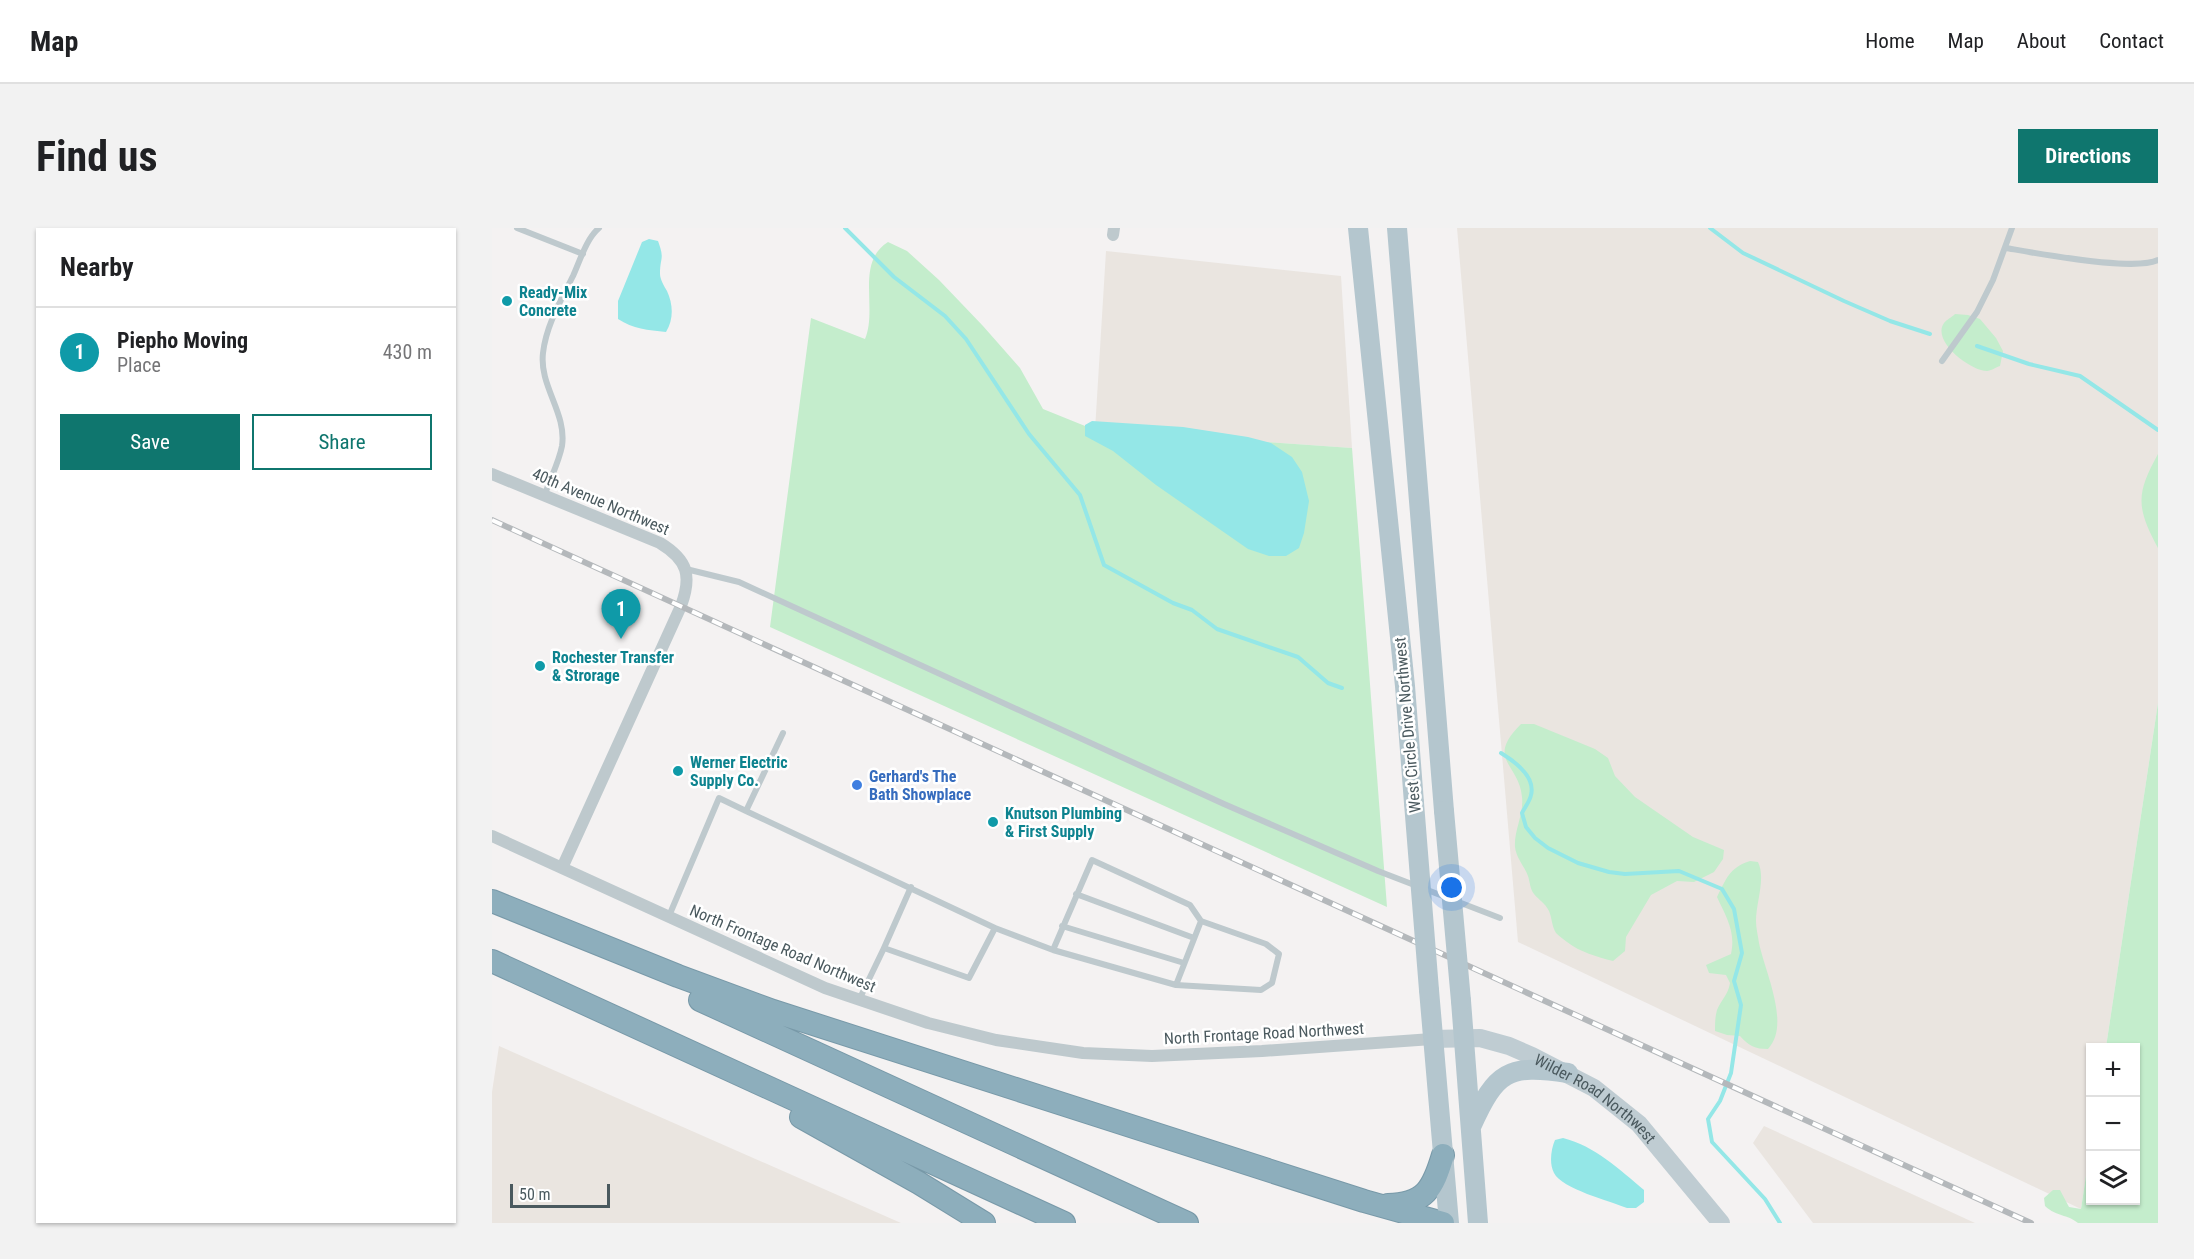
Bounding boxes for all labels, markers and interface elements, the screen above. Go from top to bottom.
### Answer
text: Map [30,25,78,58]
text: Home [1865,29,1915,53]
text: Map [1948,29,1984,53]
text: About [2017,29,2066,53]
text: Contact [2099,29,2164,53]
button: Directions [2018,129,2158,183]
text: Find us [36,132,157,181]
text: Nearby [60,252,134,282]
place label: Ready-Mix Concrete [519,283,588,320]
marker: Ready-Mix Concrete [500,294,514,308]
text: Piepho Moving [117,328,248,353]
text: 1 [74,340,85,364]
text: 430 m [383,340,432,364]
text: Place [117,353,161,377]
button: Save [60,414,240,470]
button: Share [252,414,432,470]
street label: 40th Avenue Northwest [529,464,673,539]
pin: 1 [602,590,640,639]
street label: West Circle Drive Northwest [1390,636,1425,813]
place label: Rochester Transfer & Strorage [552,648,674,685]
marker: Rochester Transfer & Strorage [533,659,547,673]
place label: Werner Electric Supply Co. [690,753,788,790]
marker: Werner Electric Supply Co. [671,764,685,778]
place label: Gerhard's The Bath Showplace [869,767,971,804]
marker: Gerhard's The Bath Showplace [850,778,864,792]
place label: Knutson Plumbing & First Supply [1005,804,1122,841]
marker: Knutson Plumbing & First Supply [986,815,1000,829]
your location [1437,873,1466,902]
street label: North Frontage Road Northwest [687,901,879,996]
street label: North Frontage Road Northwest [1164,1019,1365,1048]
map controls [2086,1043,2140,1205]
button: + [2086,1043,2140,1097]
street label: Wilder Road Northwest [1531,1050,1660,1147]
button: − [2086,1097,2140,1151]
button: layers [2086,1151,2140,1205]
scale bar [510,1181,610,1208]
text: 50 m [519,1185,551,1204]

